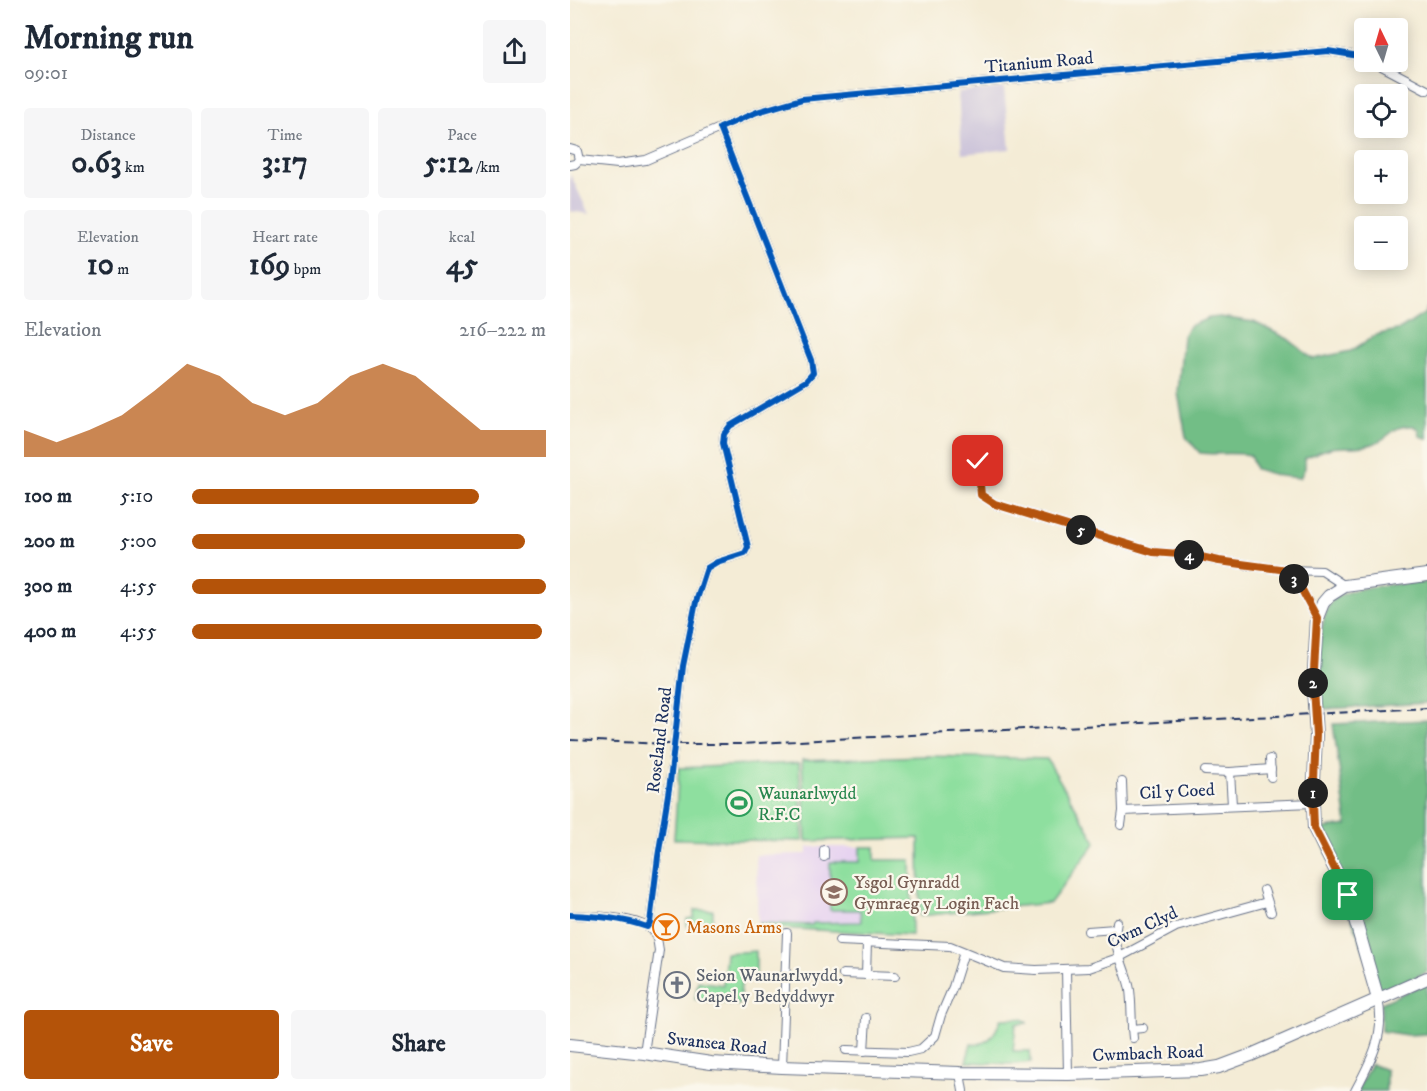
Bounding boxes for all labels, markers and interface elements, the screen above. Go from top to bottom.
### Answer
text: Morning run [24,18,193,59]
north arrow [1354,18,1408,72]
map controls [1354,18,1408,270]
button: share [483,20,546,83]
street label: Titanium Road [984,47,1094,79]
text: 09:01 [24,61,68,86]
button: locate [1354,84,1408,138]
text: Distance [80,125,136,145]
text: Time [268,125,302,145]
text: Pace [447,125,477,145]
text: 0.63 [71,145,121,182]
text: 3:17 [262,145,308,182]
text: 5:12 [424,145,472,182]
button: + [1354,150,1408,204]
text: km [121,157,145,177]
text: /km [472,157,500,177]
button: − [1354,216,1408,270]
text: Elevation [77,227,139,247]
text: Heart rate [252,227,318,247]
text: kcal [449,227,475,247]
text: 10 [87,247,114,284]
text: 169 [249,247,290,284]
text: 45 [446,247,478,284]
text: m [114,259,129,279]
text: bpm [290,259,321,279]
text: Elevation [24,318,101,343]
text: 216–222 m [459,318,546,343]
pin [952,435,1003,486]
icon: check [961,444,994,477]
text: 100 m [24,484,72,509]
text: 5:10 [120,484,153,509]
pin: 5 [1066,515,1096,545]
text: 5 [1077,520,1085,540]
text: 200 m [24,529,75,554]
text: 5:00 [120,529,157,554]
pin: 4 [1174,540,1204,570]
text: 4 [1184,545,1194,565]
pin: 3 [1279,564,1309,594]
text: 3 [1291,569,1297,589]
text: 300 m [24,574,72,599]
text: 4:55 [120,574,157,599]
text: 400 m [24,619,76,644]
text: 4:55 [120,619,157,644]
pin: 2 [1298,668,1328,698]
text: 2 [1309,673,1317,693]
street label: Roseland Road [643,686,677,794]
pin: 1 [1298,778,1328,808]
street label: Cil y Coed [1139,779,1215,805]
place label: Waunarlwydd R.F.C [757,783,857,826]
text: 1 [1310,783,1316,803]
sports icon: Waunarlwydd R.F.C [724,788,754,818]
pin [1322,869,1373,920]
place label: Ysgol Gynradd Gymraeg y Login Fach [854,872,1020,915]
school or university icon: Ysgol Gynradd Gymraeg y Login Fach [819,877,849,907]
icon: arrive [1331,878,1364,911]
street label: Cwm Clyd [1104,902,1181,954]
bar icon: Masons Arms [651,912,681,942]
place label: Masons Arms [686,917,782,939]
place label: Seion Waunarlwydd, Capel y Bedyddwyr [696,965,843,1008]
church icon: Seion Waunarlwydd, Capel y Bedyddwyr [662,970,692,1000]
button: Save [24,1010,279,1079]
button: Share [291,1010,546,1079]
street label: Swansea Road [666,1028,768,1060]
street label: Cwmbach Road [1092,1041,1204,1067]

